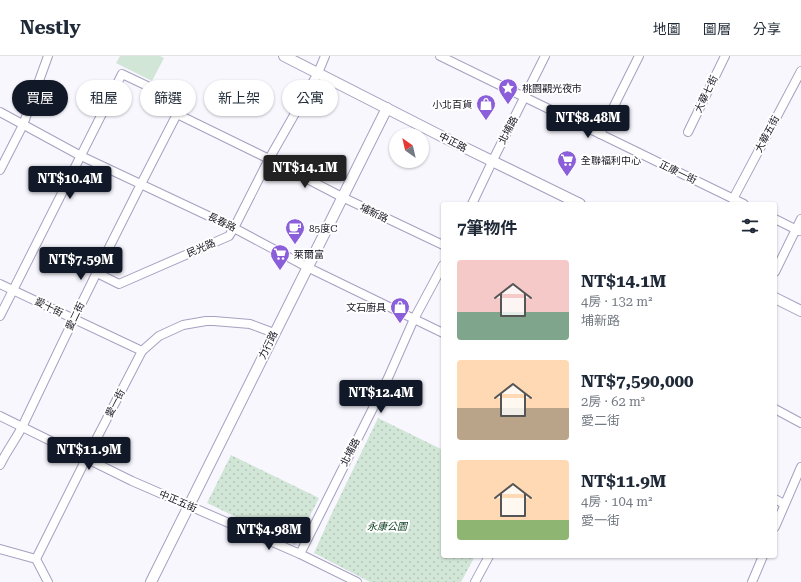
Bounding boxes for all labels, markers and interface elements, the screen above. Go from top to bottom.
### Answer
text: Nestly [20,16,81,39]
text: 地圖 [653,21,681,37]
text: 圖層 [703,21,731,37]
text: 分享 [753,21,781,37]
street label: 大華七街 [692,74,720,114]
place icon: 桃園觀光夜市 [497,77,519,105]
chip: 買屋 [12,80,68,116]
chip: 租屋 [76,80,132,116]
chip: 篩選 [140,80,196,116]
chip: 新上架 [204,80,274,116]
chip: 公寓 [282,80,338,116]
place label: 桃園觀光夜市 [522,83,582,94]
shop icon: 小北百貨 [475,93,497,121]
place label: 小北百貨 [432,99,472,110]
pin: NT$8.48M [547,105,629,139]
text: NT$8.48M [555,110,621,125]
street label: 北埔路 [496,114,520,146]
street label: 大華五街 [753,114,781,154]
north arrow [389,128,429,168]
map controls [389,128,429,168]
street label: 中正路 [437,130,469,154]
supermarket icon: 全聯福利中心 [556,149,578,177]
pin: NT$14.1M [264,155,346,189]
place label: 全聯福利中心 [581,155,641,166]
street label: 正康一街 [658,158,698,186]
text: NT$14.1M [272,160,338,175]
pin: NT$10.4M [29,166,111,200]
text: NT$10.4M [37,171,103,186]
street label: 埔新路 [358,202,390,224]
street label: 長春路 [206,211,238,233]
icon: filters [739,215,761,237]
cafe icon: 85度C [284,217,306,245]
text: 7筆物件 [457,218,518,238]
place label: 85度C [309,223,337,234]
street label: 民光路 [185,237,217,259]
supermarket icon: 萊爾富 [269,243,291,271]
pin: NT$7.59M [40,247,122,281]
place label: 萊爾富 [294,249,324,260]
text: NT$7.59M [48,252,114,267]
text: NT$14.1M [581,271,666,291]
icon: home [489,276,537,324]
text: 4房 · 132 m² [581,294,652,309]
street label: 愛十街 [33,295,65,319]
shop icon: 文石廚具 [389,296,411,324]
street label: 愛二街 [63,300,87,332]
place label: 文石廚具 [346,302,386,313]
text: 埔新路 [581,313,620,328]
street label: 力行路 [256,329,280,361]
text: NT$7,590,000 [581,371,694,391]
icon: home [489,376,537,424]
pin: NT$12.4M [340,380,422,414]
text: NT$12.4M [348,385,414,400]
street label: 愛一街 [103,387,127,419]
text: 2房 · 62 m² [581,394,645,409]
text: 愛二街 [581,413,620,428]
street label: 北埔路 [338,436,362,468]
pin: NT$11.9M [48,437,130,471]
text: NT$11.9M [56,442,122,457]
text: NT$11.9M [581,471,666,491]
icon: home [489,476,537,524]
street label: 中正五街 [157,488,199,514]
text: 4房 · 104 m² [581,494,652,509]
text: 愛一街 [581,513,620,528]
pin: NT$4.98M [228,517,310,551]
park label: 永康公園 [367,521,409,532]
text: NT$4.98M [236,522,302,537]

